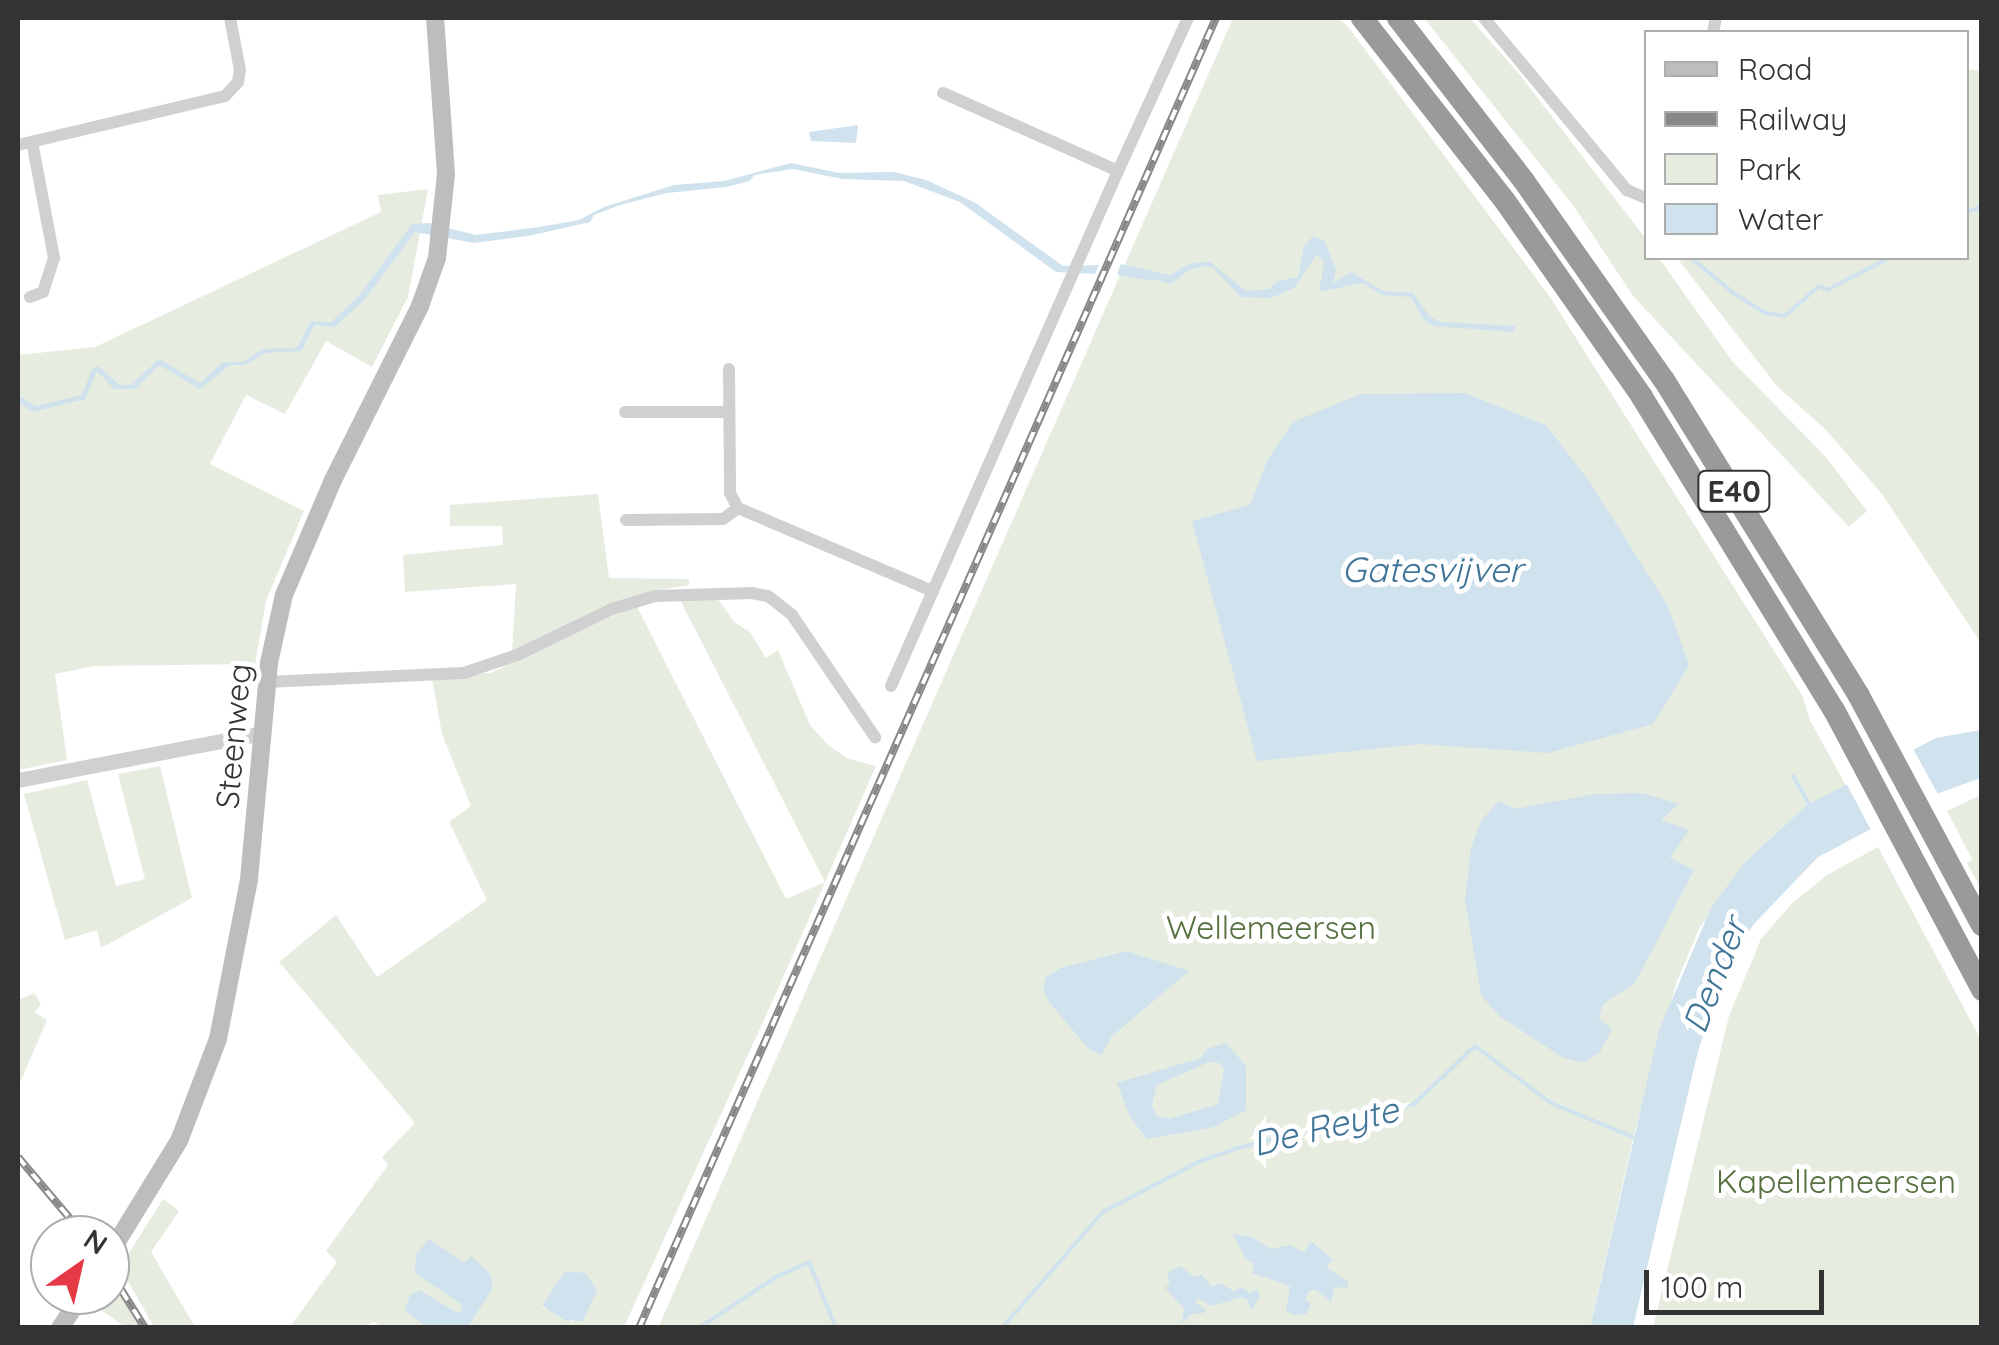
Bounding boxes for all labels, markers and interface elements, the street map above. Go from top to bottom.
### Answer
legend [1644,30,1969,260]
text: Road [1738,50,1812,88]
text: Railway [1738,100,1847,138]
text: Park [1738,150,1802,188]
text: Water [1738,200,1823,238]
road number: E40 [1696,466,1772,516]
water label: Gatesvijver [1342,548,1522,590]
street label: Steenweg [208,662,258,810]
park label: Wellemeersen [1166,908,1376,946]
water label: Dender [1673,912,1755,1038]
water label: De Reyte [1248,1088,1402,1164]
park label: Kapellemeersen [1716,1162,1956,1200]
north arrow [30,1215,130,1315]
text: N [78,1221,114,1262]
scale bar [1649,1250,1829,1312]
text: 100 m [1661,1268,1743,1306]

